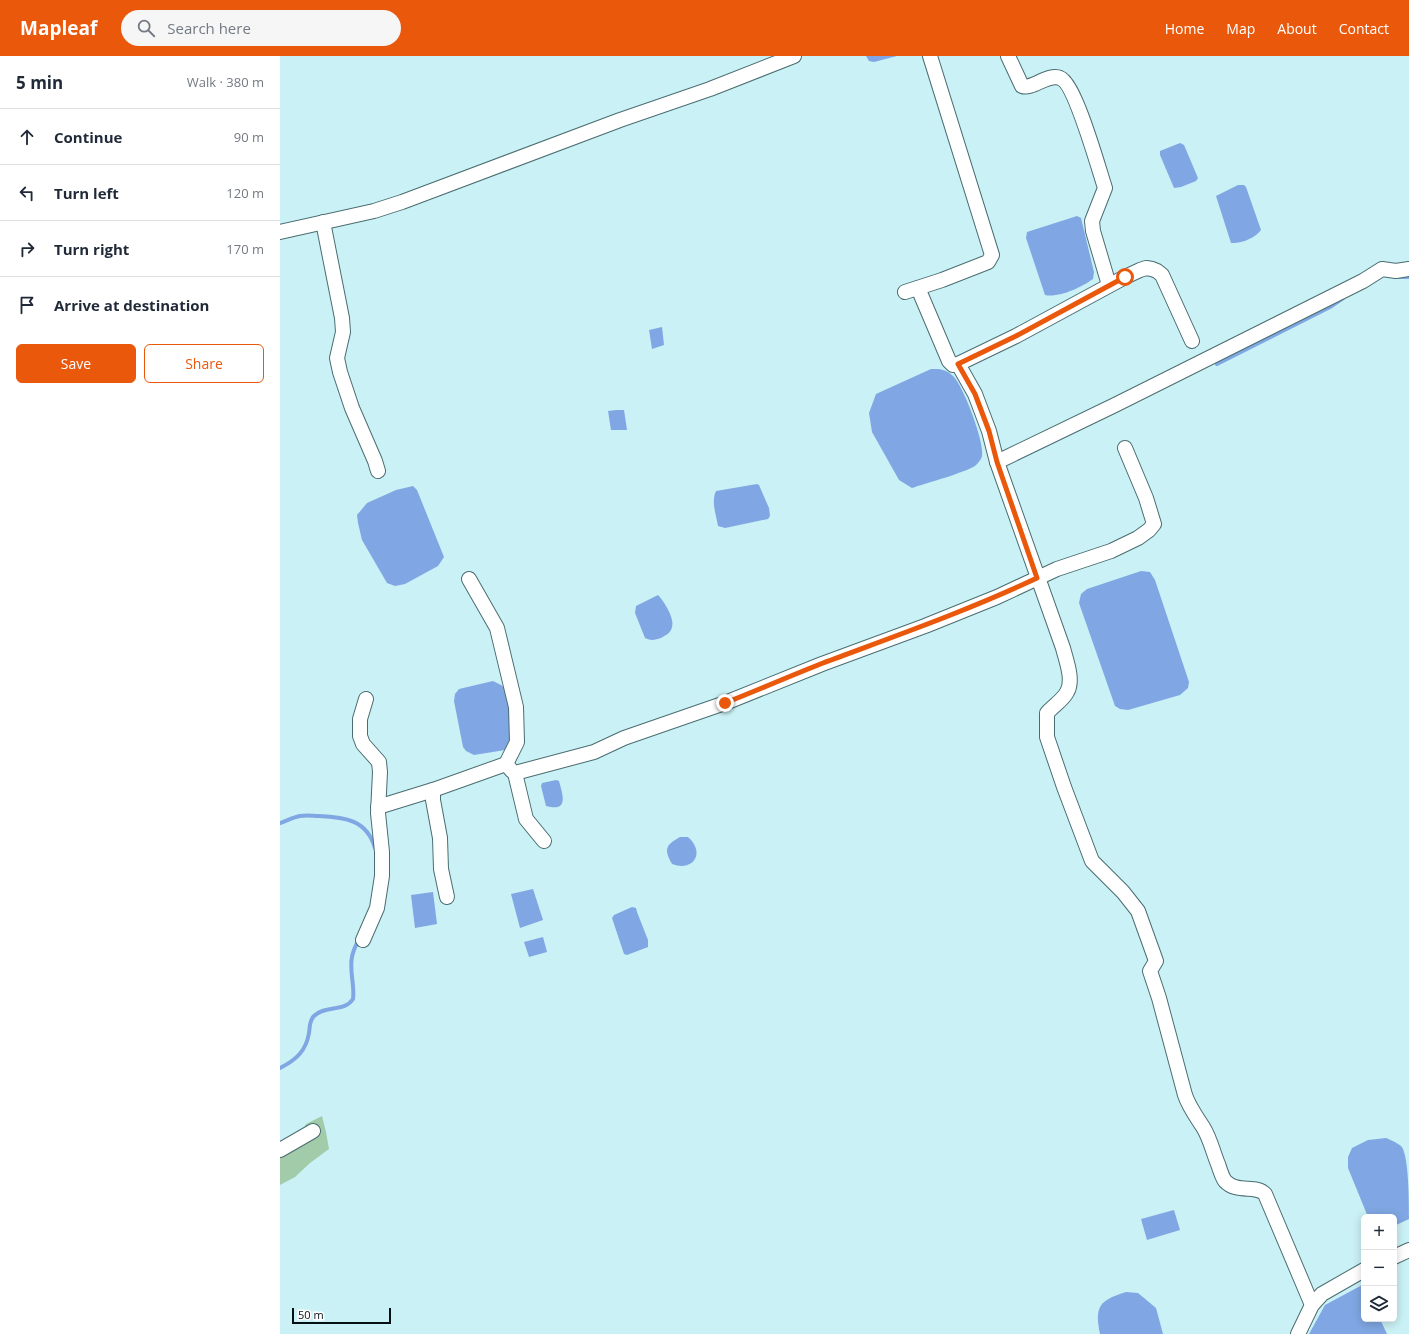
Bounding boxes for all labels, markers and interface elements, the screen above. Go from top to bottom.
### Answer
search box [121,10,401,46]
text: Mapleaf [20,15,97,41]
icon: search [135,17,157,39]
text: Search here [167,18,251,38]
text: Home [1165,19,1204,38]
text: Map [1226,19,1255,38]
text: About [1277,19,1317,38]
text: Contact [1339,19,1389,38]
text: 5 min [16,71,63,94]
text: Walk · 380 m [187,73,264,91]
icon: ahead [16,126,38,148]
text: Continue [54,127,122,147]
text: 90 m [234,128,264,146]
icon: left [16,182,38,204]
text: Turn left [54,183,119,203]
text: 120 m [226,184,264,202]
icon: right [16,238,38,260]
text: Turn right [54,239,129,259]
text: 170 m [226,240,264,258]
route start [1116,268,1134,286]
icon: arrive [16,294,38,316]
text: Arrive at destination [54,295,209,315]
button: Save [16,344,136,383]
button: Share [144,344,264,383]
route end [716,694,734,712]
map controls [1361,1214,1397,1322]
button: + [1361,1214,1397,1250]
button: − [1361,1250,1397,1286]
button: layers [1361,1286,1397,1322]
scale bar [292,1306,391,1325]
text: 50 m [298,1307,324,1322]

